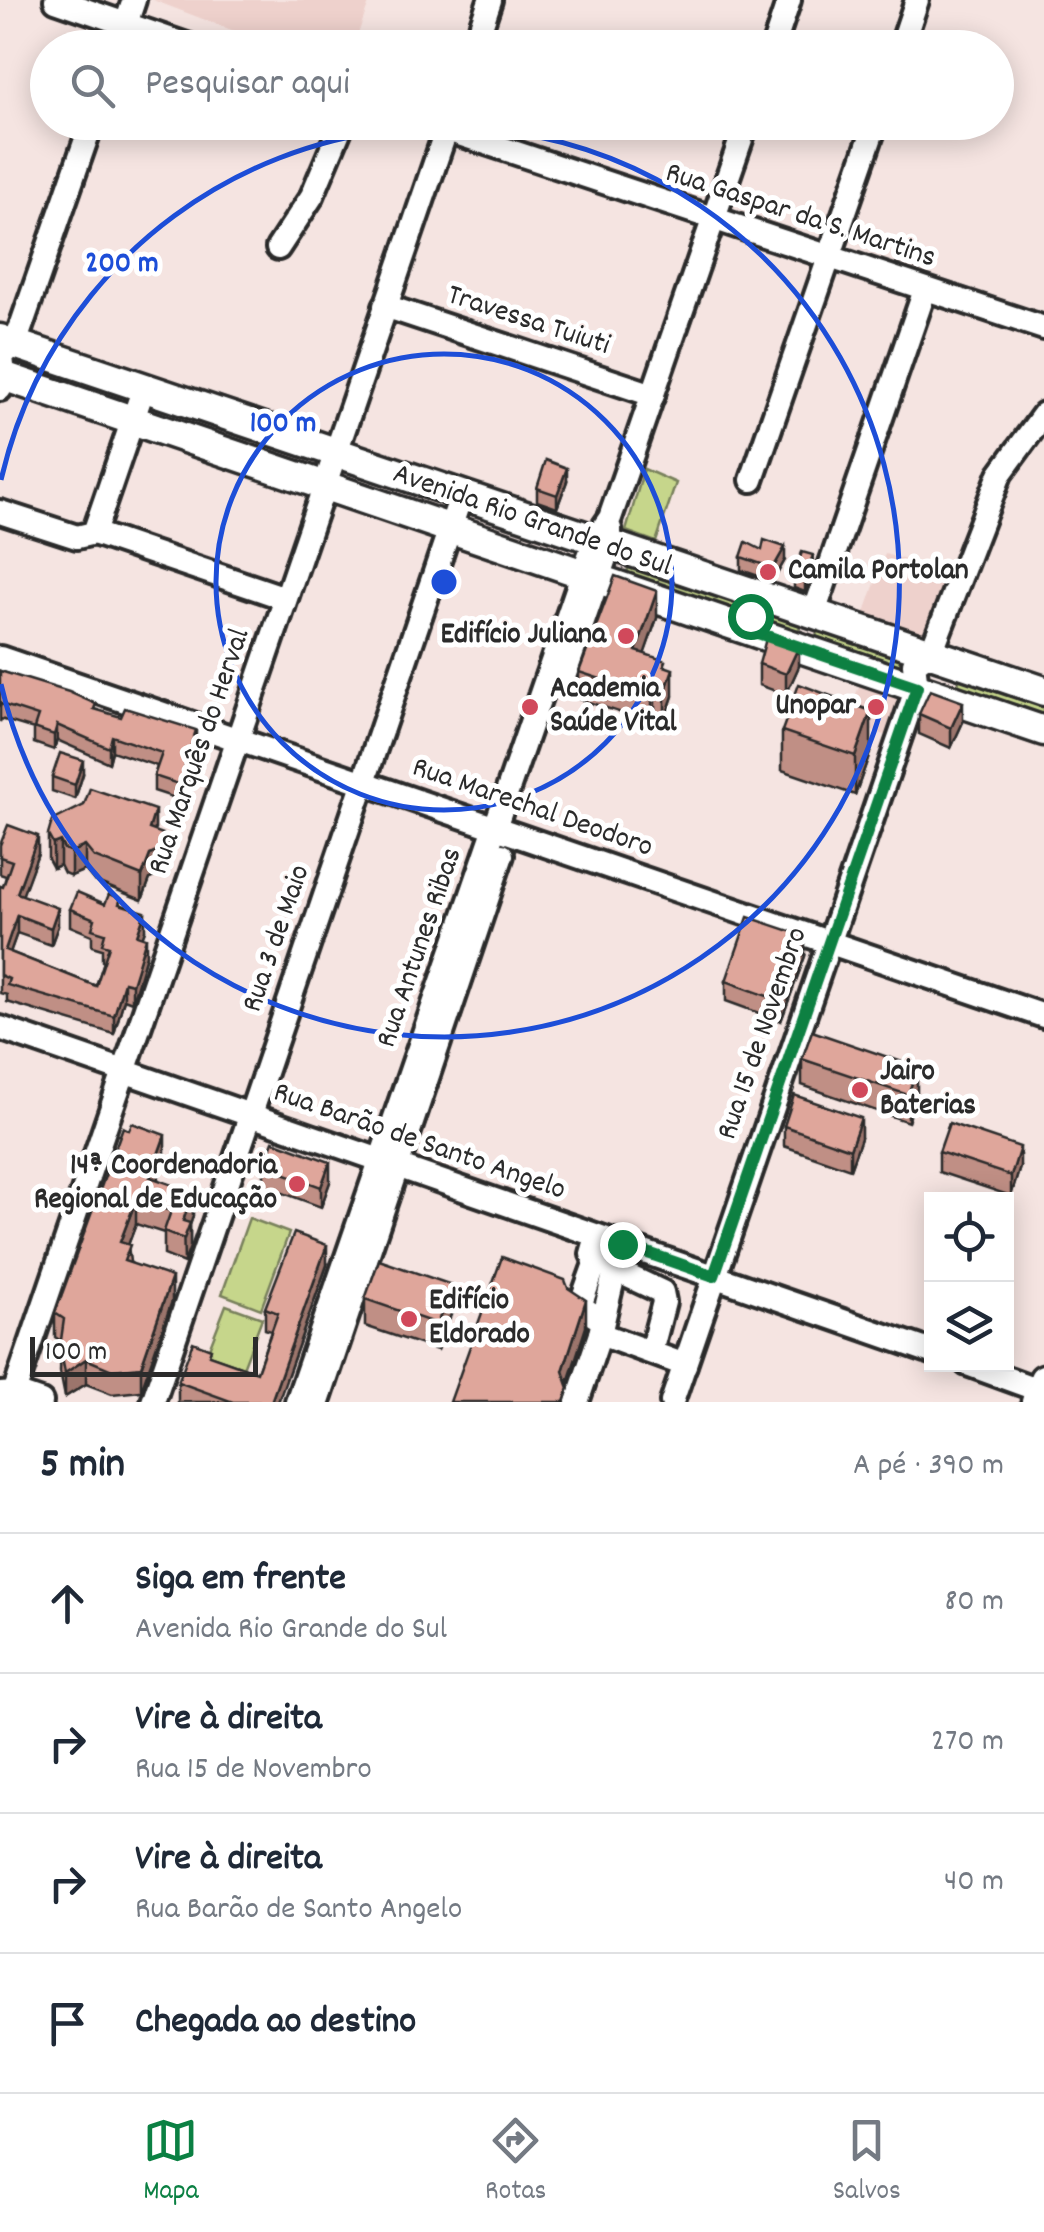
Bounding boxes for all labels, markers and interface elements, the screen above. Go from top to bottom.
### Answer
search box [30,30,1014,140]
icon: search [65,58,120,113]
text: Pesquisar aqui [145,58,350,113]
street label: Rua Gaspar da S. Martins [659,153,941,281]
text: 200 m [85,244,159,287]
street label: Travessa Tuiuti [441,275,615,369]
text: 100 m [250,404,316,447]
street label: Avenida Rio Grande do Sul [387,454,677,590]
place label: Camila Portolan [788,551,969,594]
marker: Camila Portolan [757,561,779,583]
centre of rings [426,564,462,600]
route start [728,594,774,640]
place label: Edifício Juliana [440,615,607,658]
street label: Rua Marquês do Herval [139,623,263,881]
marker: Edifício Juliana [615,625,637,647]
place label: Academia Saúde Vital [550,669,677,746]
place label: Unopar [775,686,857,729]
marker: Academia Saúde Vital [519,696,541,718]
marker: Unopar [865,696,887,718]
street label: Rua Marechal Deodoro [406,748,658,870]
street label: Rua Antunes Ribas [367,842,475,1054]
street label: Rua 3 de Maio [233,860,323,1018]
street label: Rua 15 de Novembro [708,922,820,1146]
place label: Jairo Baterias [880,1052,976,1129]
street label: Rua Barão de Santo Angelo [267,1073,571,1213]
marker: Jairo Baterias [849,1079,871,1101]
place label: 14ª Coordenadoria Regional de Educação [34,1146,278,1223]
marker: 14ª Coordenadoria Regional de Educação [286,1173,308,1195]
map controls [924,1192,1014,1372]
button: locate [924,1192,1014,1282]
route end [600,1222,646,1268]
place label: Edifício Eldorado [429,1281,530,1358]
button: layers [924,1282,1014,1372]
marker: Edifício Eldorado [398,1308,420,1330]
scale bar [30,1332,258,1376]
text: 100 m [45,1334,107,1374]
text: 5 min [40,1437,125,1497]
text: A pé · 390 m [853,1444,1004,1490]
text: Siga em frente [135,1553,346,1608]
icon: ahead [40,1576,95,1631]
text: 80 m [944,1580,1004,1626]
text: Avenida Rio Grande do Sul [135,1608,447,1654]
text: Vire à direita [135,1693,322,1748]
icon: right [40,1716,95,1771]
text: 270 m [931,1720,1004,1766]
text: Rua 15 de Novembro [135,1748,372,1794]
text: Vire à direita [135,1833,322,1888]
icon: right [40,1856,95,1911]
text: 40 m [944,1860,1004,1906]
text: Rua Barão de Santo Angelo [135,1888,462,1934]
icon: arrive [40,1996,95,2051]
text: Chegada ao destino [135,1996,416,2051]
tab: Mapa [143,2113,199,2213]
tab: Rotas [485,2113,546,2213]
tab: Salvos [833,2113,901,2213]

